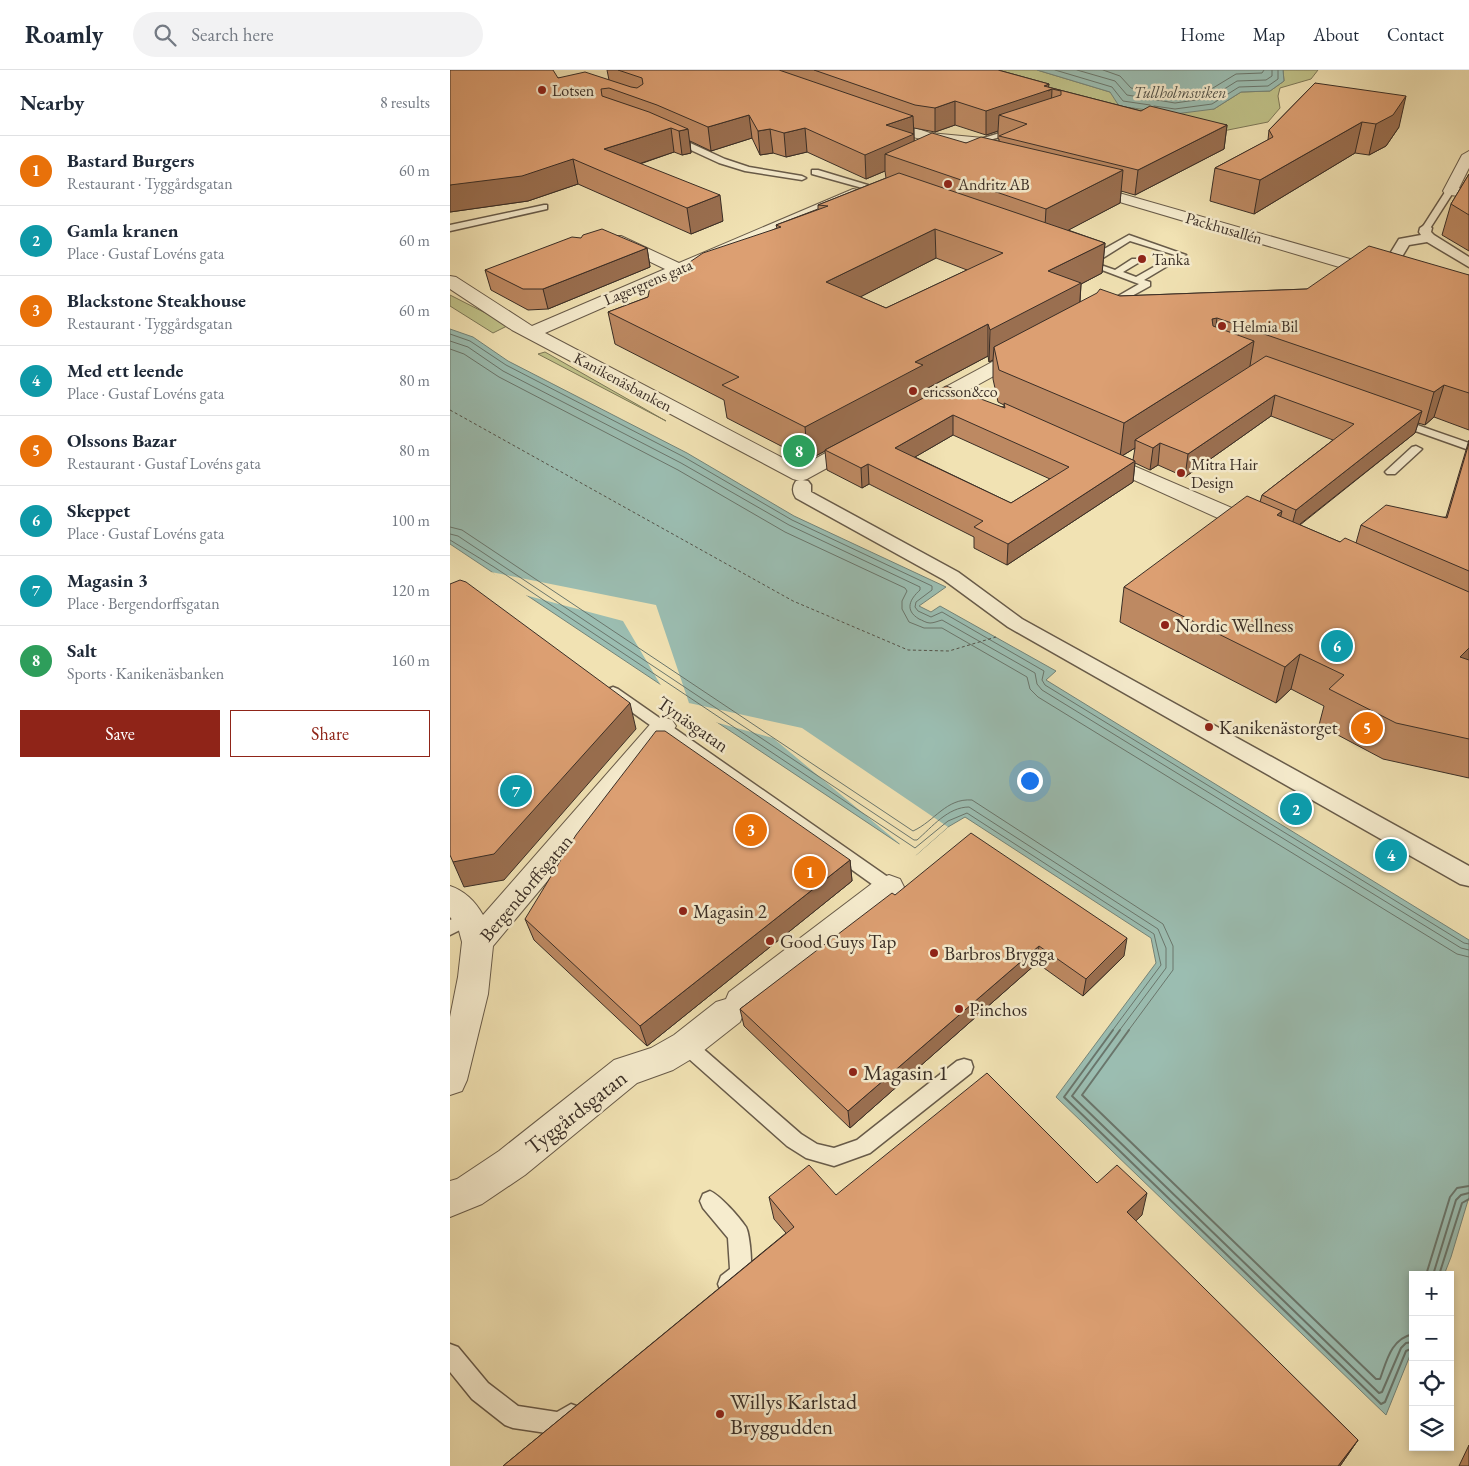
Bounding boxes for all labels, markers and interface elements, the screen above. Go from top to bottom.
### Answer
search box [133,12,483,57]
text: Roamly [25,19,103,50]
icon: search [151,21,179,49]
text: Search here [191,22,274,47]
text: Home [1180,23,1225,46]
text: Map [1253,23,1285,46]
text: About [1313,23,1359,46]
text: Contact [1387,23,1444,46]
place label: Lotsen [552,80,595,101]
water label: Tullholmsviken [1134,82,1226,103]
marker: Lotsen [536,84,548,96]
text: Nearby [20,89,84,116]
text: 8 results [380,92,430,113]
text: Bastard Burgers [67,148,194,173]
text: 1 [32,160,40,181]
text: 60 m [399,160,430,181]
text: Restaurant · Tyggårdsgatan [67,173,233,194]
place label: Andritz AB [957,174,1030,195]
marker: Andritz AB [942,178,954,190]
street label: Packhusallén [1183,207,1265,249]
text: Gamla kranen [67,218,179,243]
text: 2 [32,230,40,251]
text: 60 m [399,230,430,251]
text: Place · Gustaf Lovéns gata [67,243,225,264]
place label: Tanka [1152,249,1190,270]
marker: Tanka [1136,253,1148,265]
street label: Lagergrens gata [600,254,696,310]
text: Blackstone Steakhouse [67,288,246,313]
text: 3 [32,300,40,321]
text: 60 m [399,300,430,321]
text: Restaurant · Tyggårdsgatan [67,313,233,334]
place label: Helmia Bil [1232,316,1298,337]
marker: Helmia Bil [1216,320,1228,332]
street label: Kanikenäsbanken [570,347,676,417]
text: Med ett leende [67,358,183,383]
text: 4 [32,370,40,391]
text: 80 m [399,370,430,391]
place label: ericsson&co [923,381,998,402]
text: Place · Gustaf Lovéns gata [67,383,225,404]
marker: ericsson&co [907,385,919,397]
text: Olssons Bazar [67,428,177,453]
pin: 8 [783,432,815,470]
text: 5 [32,440,40,461]
text: 80 m [399,440,430,461]
text: Restaurant · Gustaf Lovéns gata [67,453,261,474]
place label: Mitra Hair Design [1191,454,1259,493]
marker: Mitra Hair Design [1175,467,1187,479]
text: Skeppet [67,498,130,523]
text: 6 [32,510,40,531]
text: 100 m [391,510,430,531]
text: Place · Gustaf Lovéns gata [67,523,225,544]
text: Magasin 3 [67,568,148,593]
text: 7 [32,580,40,601]
text: 120 m [391,580,430,601]
text: Place · Bergendorffsgatan [67,593,220,614]
place label: Nordic Wellness [1175,613,1293,638]
marker: Nordic Wellness [1159,619,1171,631]
pin: 6 [1321,627,1353,665]
text: Salt [67,638,97,663]
text: 8 [32,650,40,671]
text: 160 m [391,650,430,671]
text: Sports · Kanikenäsbanken [67,663,224,684]
street label: Tynäsgatan [652,690,734,758]
pin: 5 [1351,709,1383,747]
button: Save [20,710,220,757]
button: Share [230,710,430,757]
place label: Kanikenästorget [1219,715,1338,740]
marker: Kanikenästorget [1203,721,1215,733]
your location [1017,768,1043,794]
pin: 7 [500,772,532,810]
pin: 2 [1280,790,1312,828]
pin: 3 [735,811,767,849]
street label: Bergendorffsgatan [474,829,578,947]
pin: 4 [1375,836,1407,874]
pin: 1 [794,853,826,891]
place label: Magasin 2 [693,899,767,924]
marker: Magasin 2 [677,905,689,917]
place label: Good Guys Tap [780,929,897,954]
marker: Good Guys Tap [764,935,776,947]
place label: Barbros Brygga [944,941,1055,966]
marker: Barbros Brygga [928,947,940,959]
place label: Pinchos [969,997,1027,1022]
marker: Pinchos [953,1003,965,1015]
place label: Magasin 1 [863,1058,949,1087]
street label: Tyggårdsgatan [519,1063,633,1161]
marker: Magasin 1 [847,1066,859,1078]
map controls [1409,1271,1454,1451]
button: + [1409,1271,1454,1316]
button: − [1409,1316,1454,1361]
button: locate [1409,1361,1454,1406]
place label: Willys Karlstad Bryggudden [730,1387,858,1441]
button: layers [1409,1406,1454,1451]
marker: Willys Karlstad Bryggudden [714,1408,726,1420]

